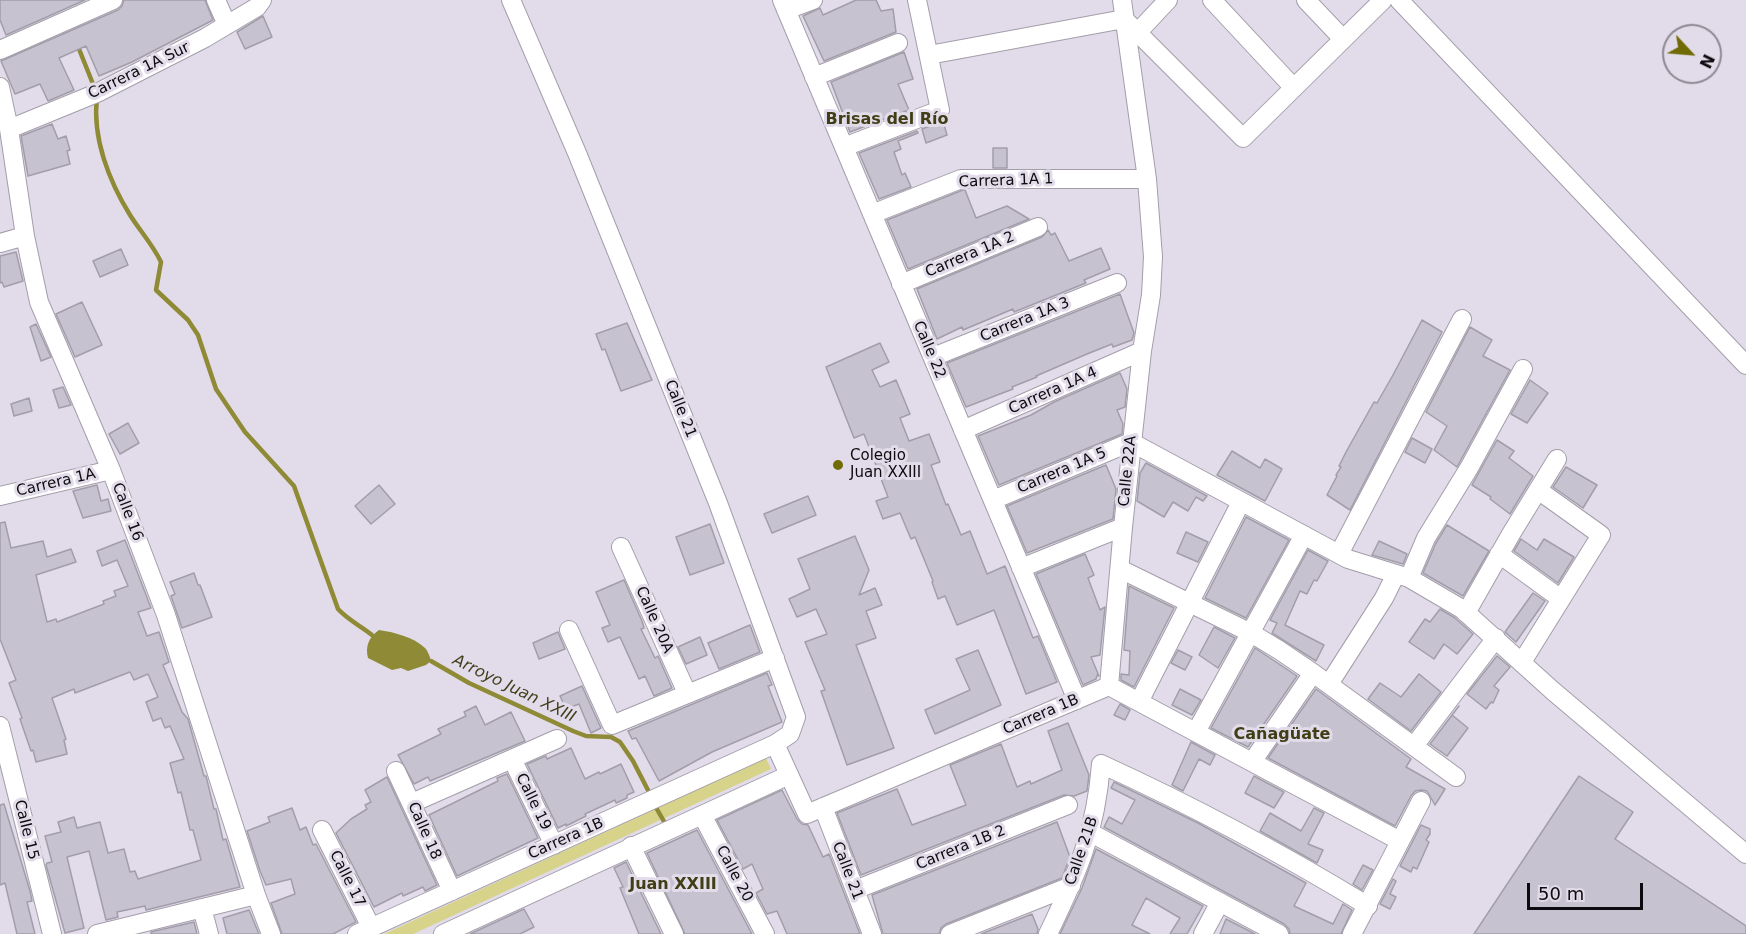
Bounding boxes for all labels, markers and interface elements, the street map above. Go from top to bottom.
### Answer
north arrow [1662,24,1722,84]
street label: Carrera 1A Sur [85,39,193,103]
text: N [1695,51,1718,71]
district label: Brisas del Río [825,110,949,130]
street label: Carrera 1A 1 [958,170,1054,192]
street label: Carrera 1A 2 [923,228,1017,282]
street label: Carrera 1A 3 [978,294,1072,346]
street label: Calle 22 [909,318,949,382]
street label: Carrera 1A 4 [1006,363,1100,419]
street label: Calle 21 [660,377,700,441]
street label: Calle 22A [1115,435,1141,507]
street label: Carrera 1A 5 [1015,444,1109,498]
place label: Colegio Juan XXIII [850,447,921,482]
marker: Colegio Juan XXIII [831,458,845,472]
street label: Carrera 1A [15,465,97,501]
street label: Calle 16 [108,480,146,544]
street label: Calle 20A [631,584,677,656]
water label: Arroyo Juan XXIII [449,651,579,727]
street label: Carrera 1B [1000,691,1082,739]
district label: Cañagüate [1234,725,1330,745]
street label: Calle 19 [512,771,554,833]
street label: Calle 15 [10,798,42,862]
street label: Calle 18 [403,799,445,863]
street label: Carrera 1B [526,814,606,864]
street label: Calle 21B [1062,814,1102,888]
street label: Carrera 1B 2 [914,822,1008,874]
street label: Calle 21 [828,839,866,903]
street label: Calle 20 [712,843,756,905]
street label: Calle 17 [325,848,369,910]
scale bar [1530,871,1646,909]
district label: Juan XXIII [629,875,717,895]
text: 50 m [1538,883,1584,904]

